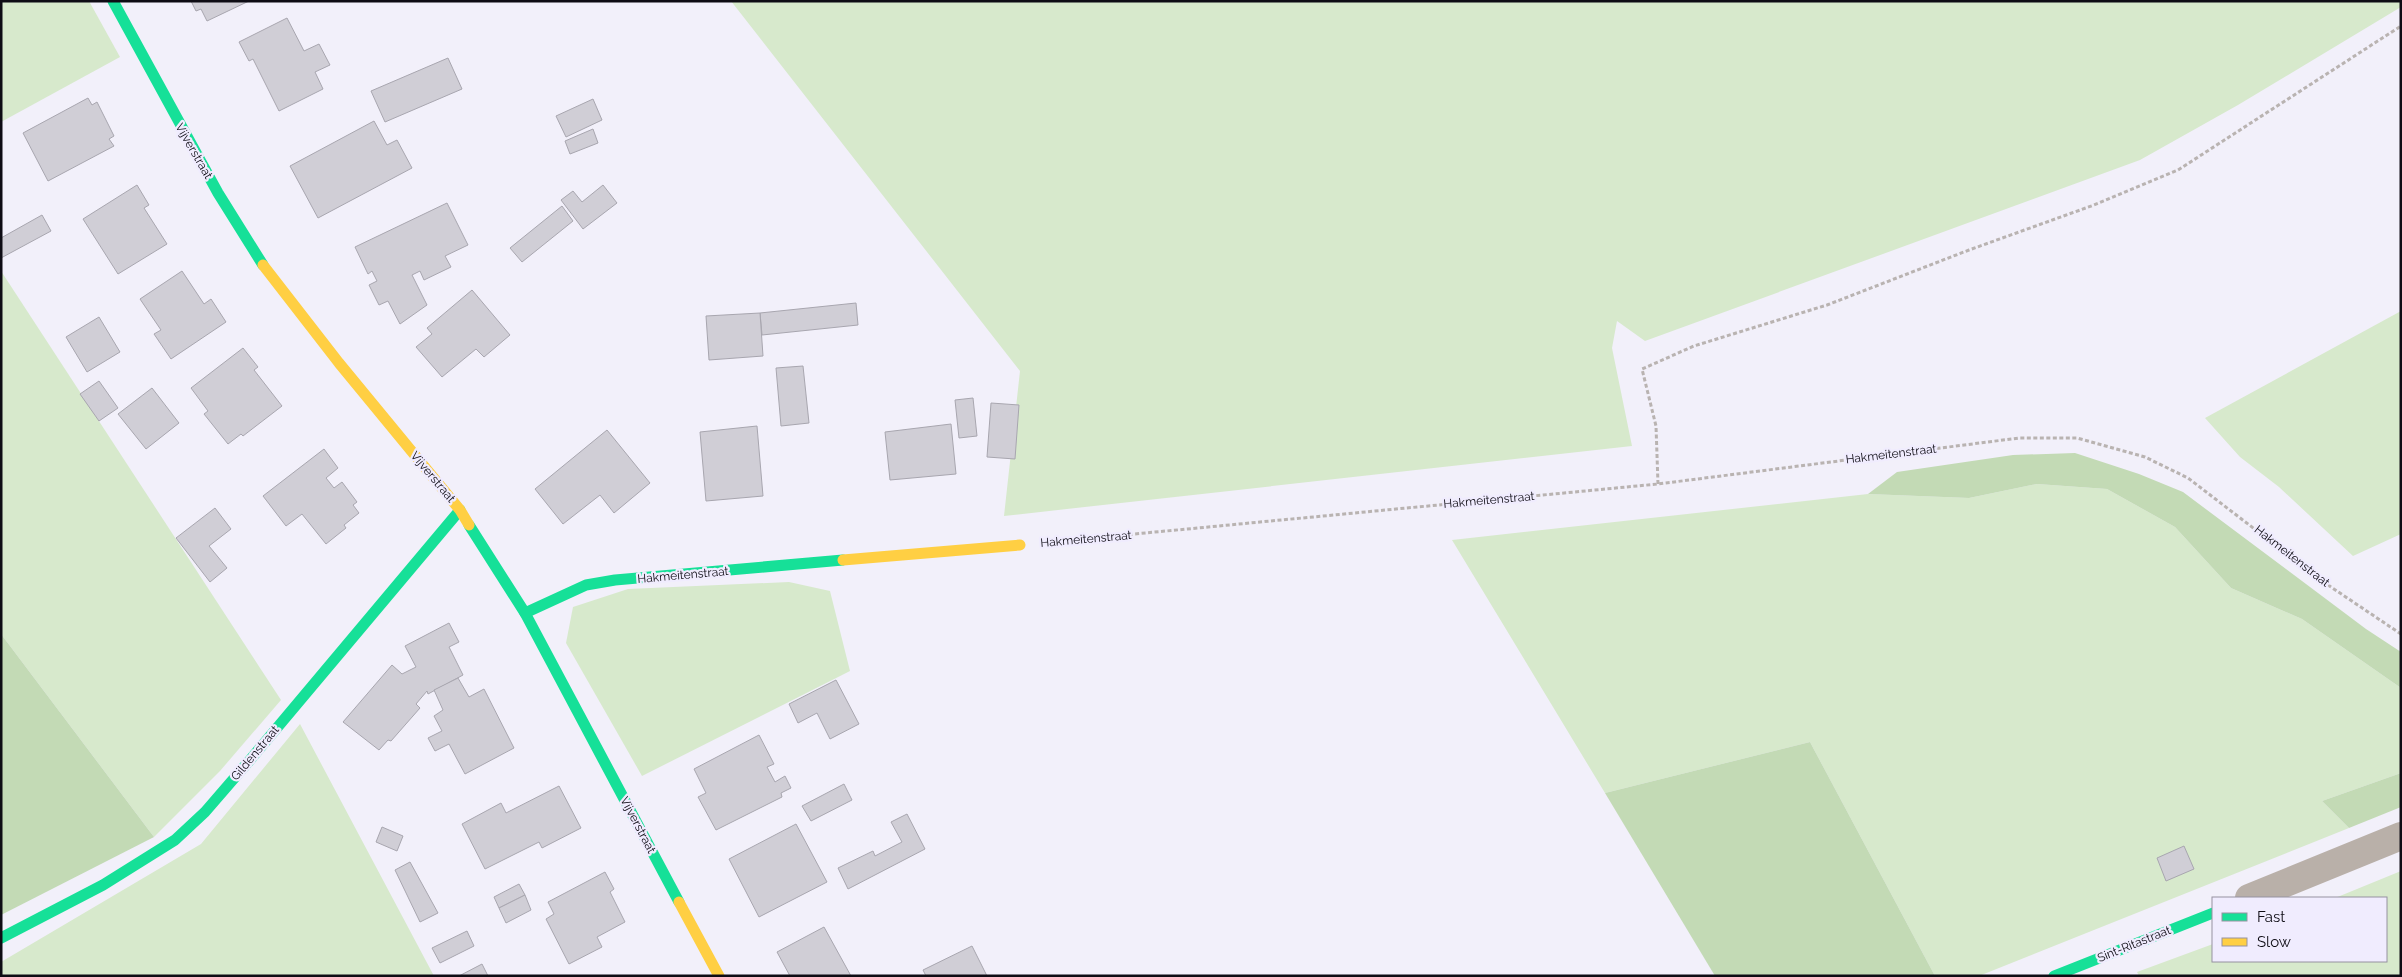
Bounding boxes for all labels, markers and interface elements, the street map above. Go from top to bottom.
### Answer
street label: Vijverstraat [172,121,216,181]
street label: Hakmeitenstraat [1845,441,1937,467]
street label: Vijverstraat [408,449,458,505]
street label: Hakmeitenstraat [1443,489,1535,511]
street label: Hakmeitenstraat [2252,522,2332,590]
street label: Hakmeitenstraat [1040,528,1132,550]
street label: Hakmeitenstraat [637,564,729,586]
street label: Gildenstraat [228,723,282,783]
street label: Vijverstraat [617,794,659,856]
legend [2212,897,2387,962]
text: Fast [2257,908,2285,926]
street label: Sint-Ritastraat [2095,923,2173,965]
text: Slow [2257,933,2291,951]

